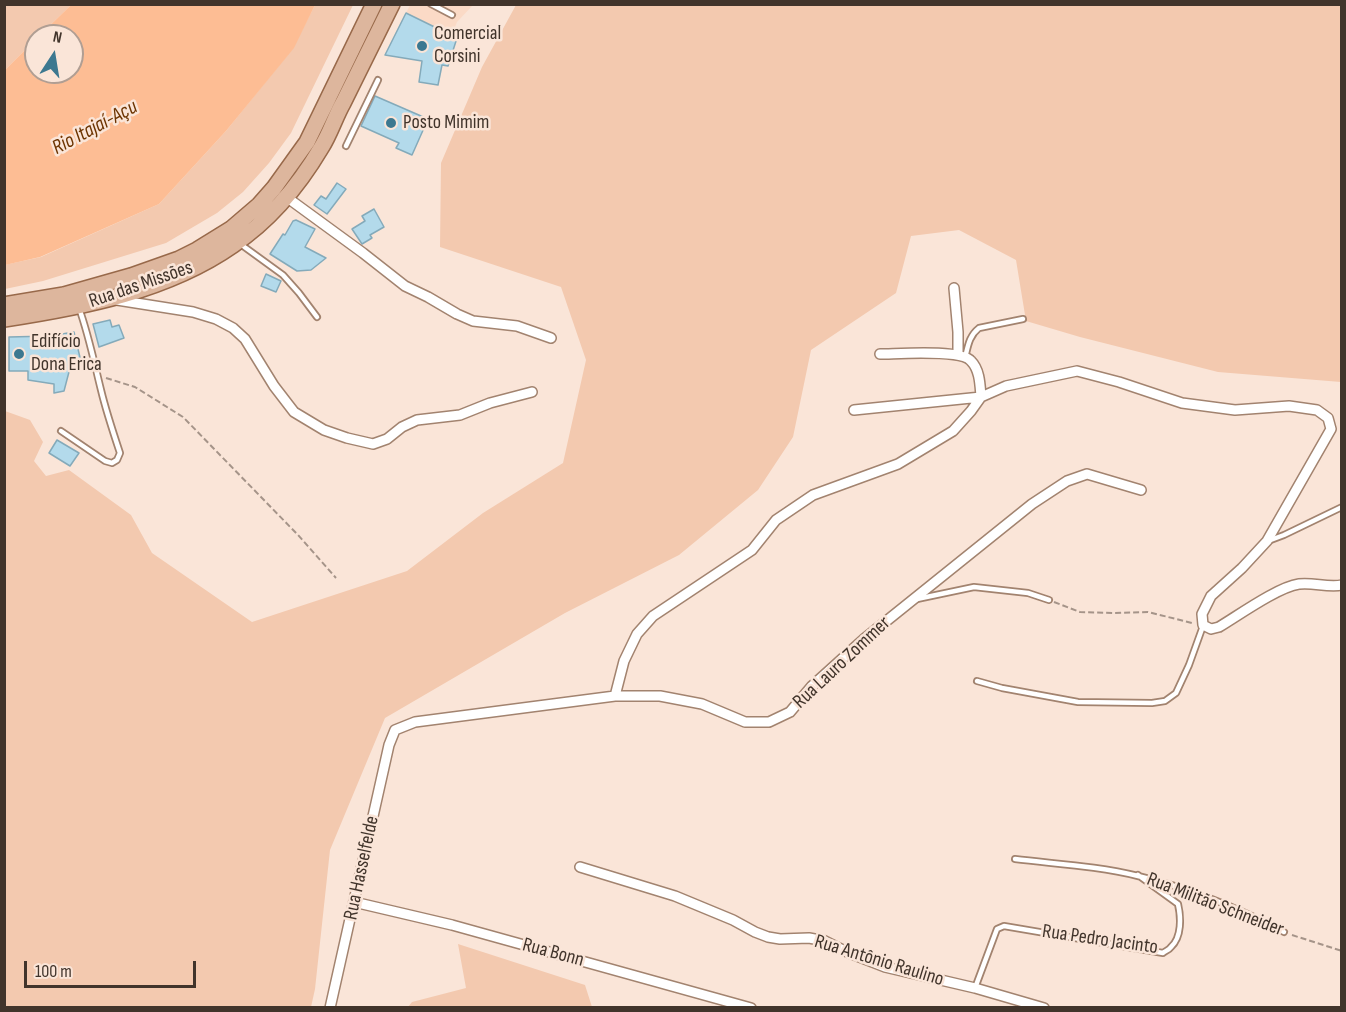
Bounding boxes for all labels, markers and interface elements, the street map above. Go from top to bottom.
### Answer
place label: Comercial Corsini [434,22,501,69]
north arrow [24,24,84,84]
text: N [51,28,64,48]
marker: Comercial Corsini [415,39,429,53]
water label: Rio Itajaí-Açu [48,95,142,161]
place label: Posto Mimim [403,111,489,135]
marker: Posto Mimim [384,116,398,130]
street label: Rua das Missões [86,256,196,314]
place label: Edifício Dona Erica [31,330,102,377]
marker: Edifício Dona Erica [12,347,26,361]
street label: Rua Lauro Zommer [788,612,896,714]
street label: Rua Hasselfelde [339,814,385,922]
street label: Rua Militão Schneider [1143,868,1287,942]
street label: Rua Pedro Jacinto [1041,920,1159,960]
street label: Rua Antônio Raulino [811,930,947,992]
street label: Rua Bonn [520,933,586,973]
scale bar [27,949,200,987]
text: 100 m [35,961,72,982]

